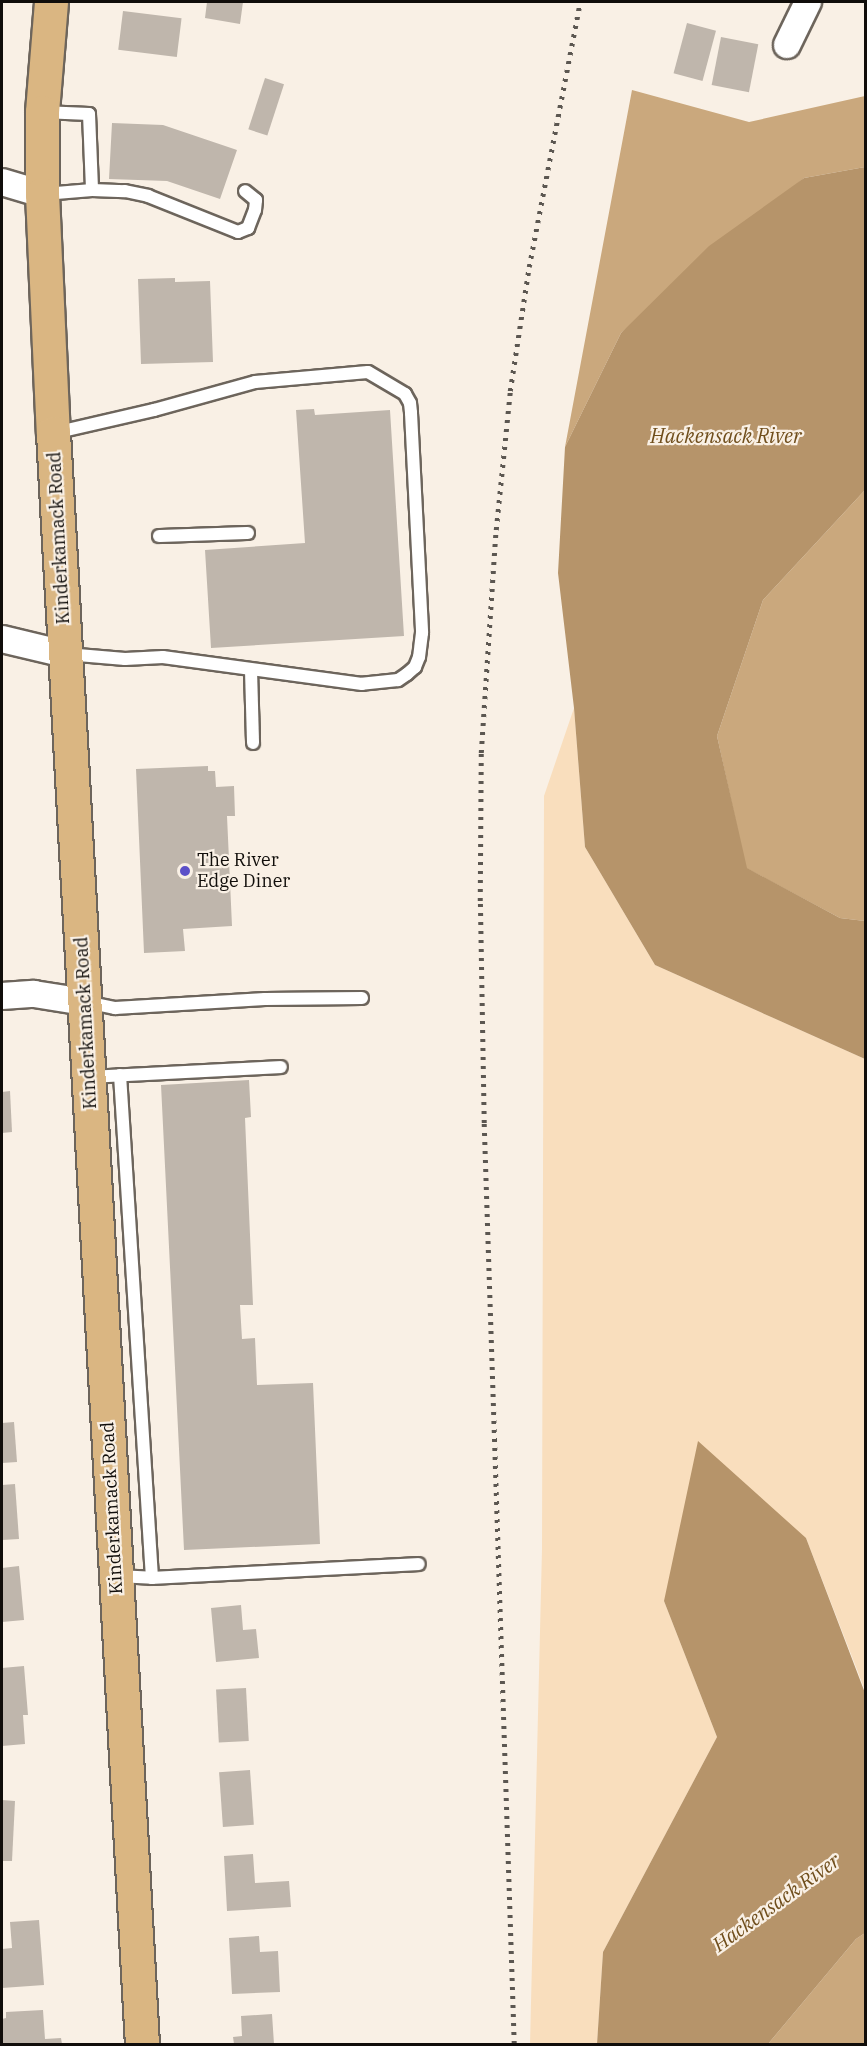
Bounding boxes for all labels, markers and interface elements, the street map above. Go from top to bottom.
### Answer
water label: Hackensack River [650,423,802,447]
street label: Kinderkamack Road [44,451,74,625]
place label: The River Edge Diner [197,850,290,892]
marker: The River Edge Diner [178,864,192,878]
street label: Kinderkamack Road [71,936,101,1110]
street label: Kinderkamack Road [97,1421,127,1595]
water label: Hackensack River [708,1848,844,1956]

